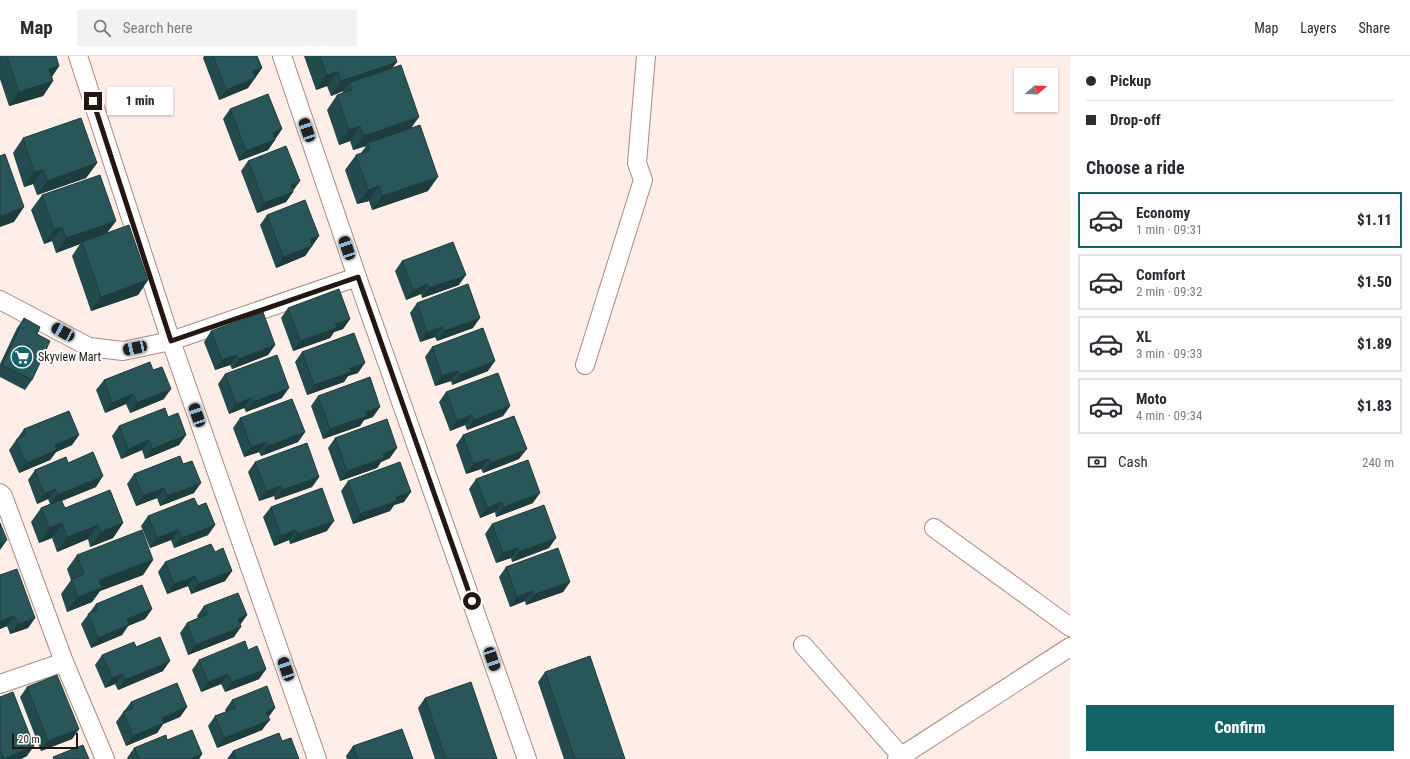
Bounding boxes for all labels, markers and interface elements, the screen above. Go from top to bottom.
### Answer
search box [77,10,357,46]
text: Map [20,16,53,39]
icon: search [91,17,113,39]
text: Search here [123,19,193,37]
text: Map [1254,20,1278,36]
text: Layers [1300,20,1337,36]
text: Share [1359,20,1390,36]
north arrow [1014,68,1058,112]
map controls [1014,68,1058,112]
text: Pickup [1110,72,1151,90]
callout: 1 min [107,87,173,115]
route end [84,92,102,110]
text: 1 min [126,93,154,108]
text: Drop-off [1110,111,1161,129]
car [297,117,317,143]
text: Choose a ride [1086,157,1185,178]
icon: car [1088,202,1124,238]
text: Economy [1136,204,1190,222]
text: $1.11 [1357,211,1392,229]
text: 1 min · 09:31 [1136,222,1202,237]
car [337,235,357,261]
icon: car [1088,264,1124,300]
text: Comfort [1136,266,1185,284]
text: $1.50 [1357,273,1392,291]
text: 2 min · 09:32 [1136,284,1202,299]
car [50,321,76,343]
icon: car [1088,326,1124,362]
text: XL [1136,328,1152,346]
text: $1.89 [1357,335,1392,353]
car [122,340,148,356]
supermarket icon: Skyview Mart [9,344,35,370]
text: 3 min · 09:33 [1136,346,1202,361]
place label: Skyview Mart [38,350,101,364]
icon: car [1088,388,1124,424]
text: Moto [1136,390,1167,408]
text: $1.83 [1357,397,1392,415]
car [187,402,207,428]
text: 4 min · 09:34 [1136,408,1202,423]
icon: cash [1086,451,1108,473]
text: Cash [1118,453,1148,471]
text: 240 m [1362,455,1394,470]
route start [463,592,481,610]
car [482,646,502,672]
car [276,656,296,682]
button: Confirm [1086,705,1394,751]
scale bar [12,731,78,750]
text: 20 m [18,733,40,746]

